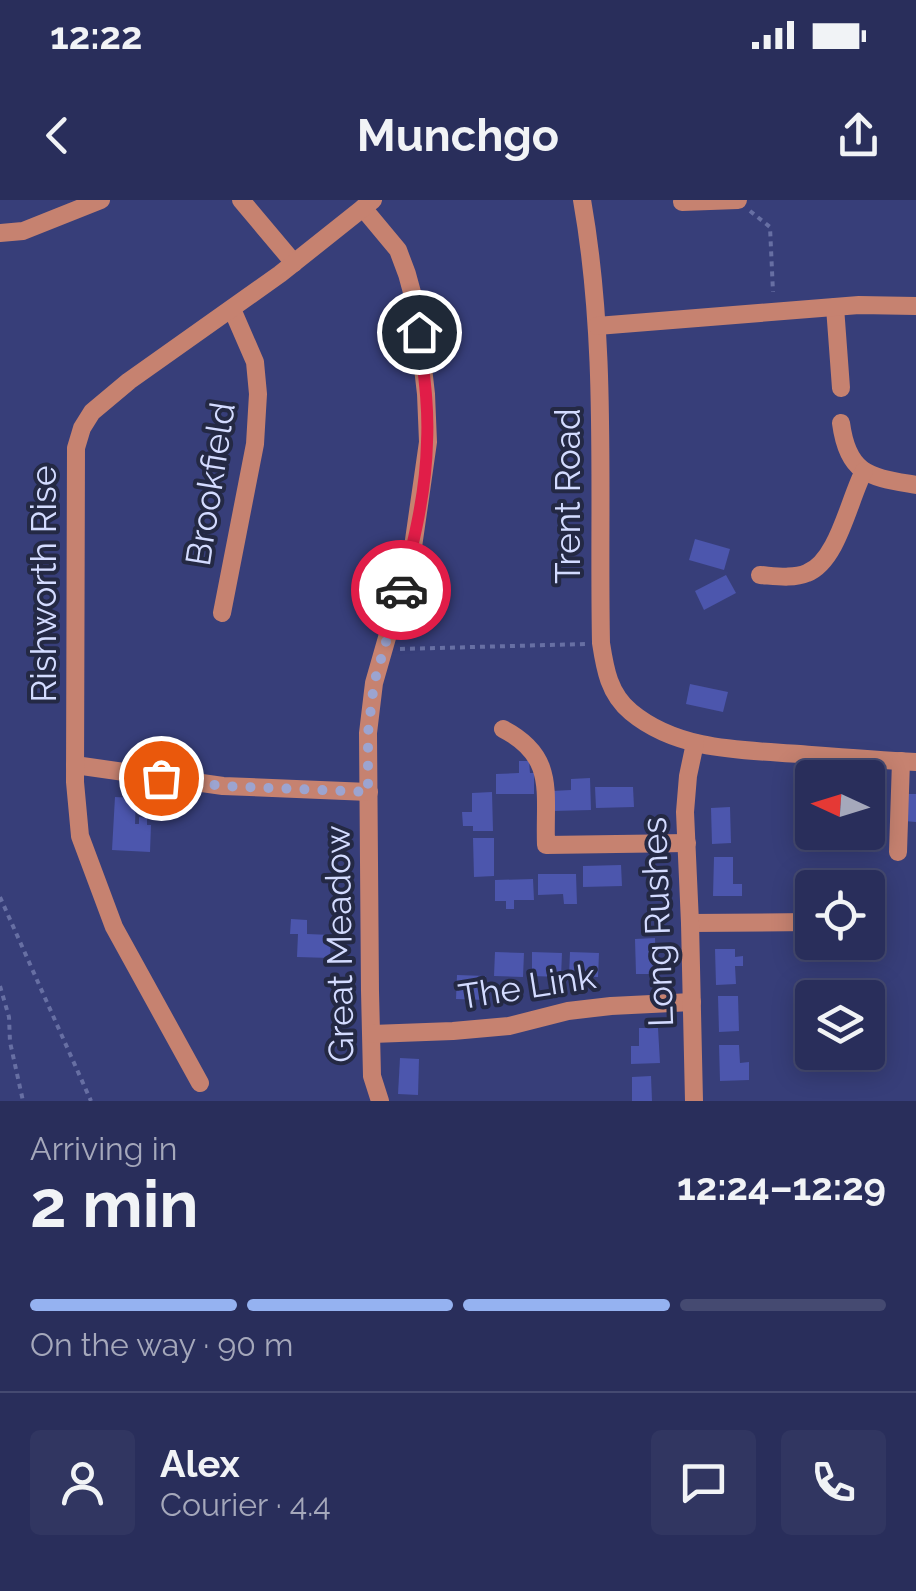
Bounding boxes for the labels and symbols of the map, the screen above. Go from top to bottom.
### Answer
pin [377,290,462,375]
street label: Brookfield [177,399,243,569]
street label: Trent Road [547,408,588,584]
street label: Rishworth Rise [23,466,64,702]
courier [351,540,451,640]
pin [119,736,204,821]
north arrow [795,760,885,850]
street label: Long Rushes [633,816,681,1028]
street label: Great Meadow [316,825,362,1063]
street label: The Link [456,955,599,1017]

